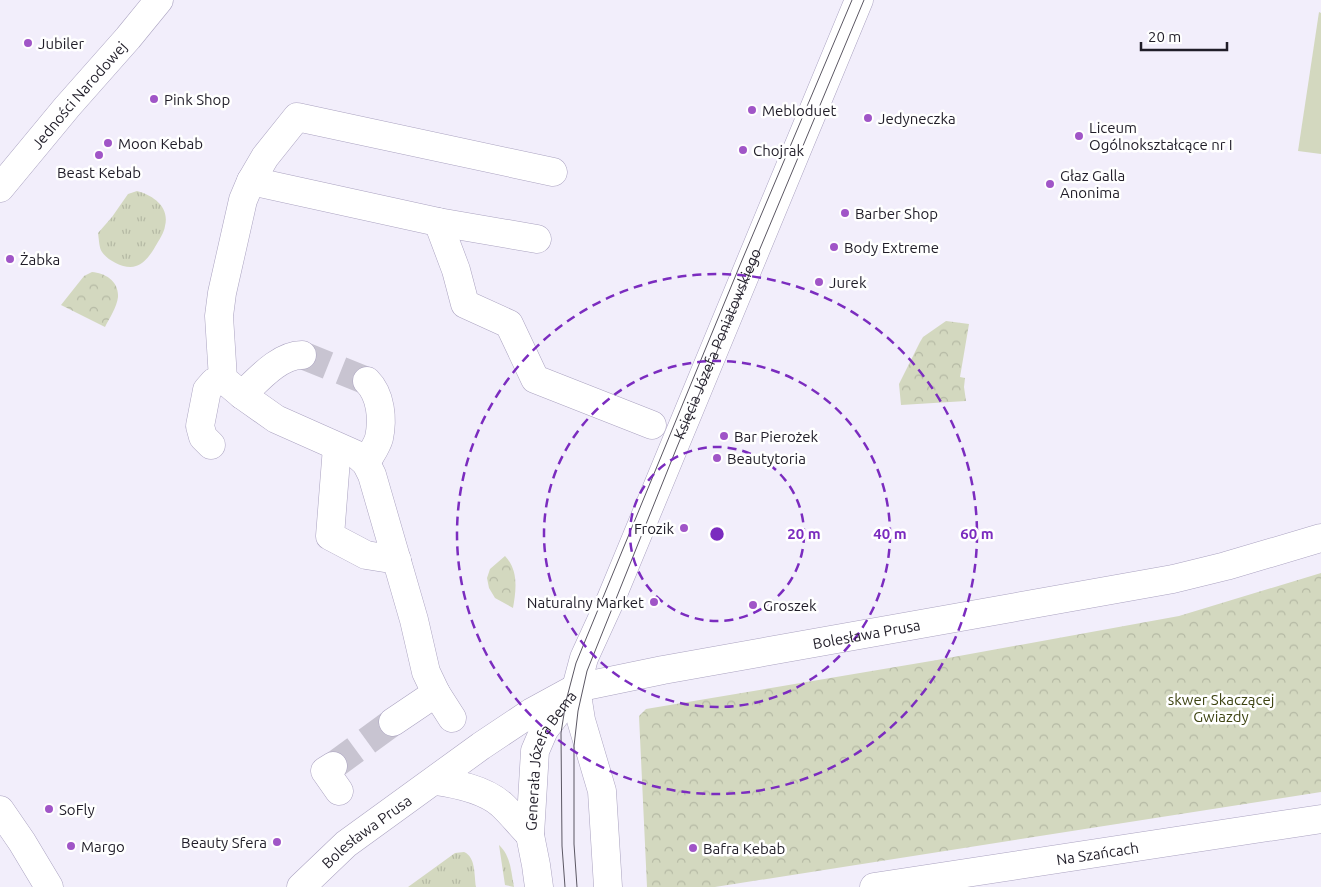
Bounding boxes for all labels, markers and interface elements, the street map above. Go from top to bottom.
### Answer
scale bar [1141,20,1227,52]
text: 20 m [1148,28,1181,45]
place label: Jubiler [38,35,85,52]
marker: Jubiler [22,37,34,49]
street label: Jedności Narodowej [28,38,130,152]
place label: Pink Shop [164,91,230,108]
marker: Pink Shop [148,93,160,105]
place label: Mebloduet [762,102,836,119]
marker: Mebloduet [746,104,758,116]
place label: Jedyneczka [878,110,956,127]
marker: Jedyneczka [862,112,874,124]
place label: Liceum Ogólnokształcące nr I [1089,119,1233,153]
marker: Liceum Ogólnokształcące nr I [1073,130,1085,142]
place label: Moon Kebab [118,135,203,152]
marker: Moon Kebab [102,137,114,149]
place label: Chojrak [753,142,805,159]
marker: Chojrak [737,144,749,156]
marker: Beast Kebab [93,149,105,161]
place label: Beast Kebab [57,164,141,181]
place label: Głaz Galla Anonima [1060,167,1125,201]
marker: Głaz Galla Anonima [1044,178,1056,190]
place label: Barber Shop [855,205,938,222]
marker: Barber Shop [839,207,851,219]
place label: Body Extreme [844,239,939,256]
marker: Body Extreme [828,241,840,253]
street label: Księcia Józefa Poniatowskiego [670,246,764,441]
place label: Żabka [20,251,60,268]
marker: Żabka [4,253,16,265]
place label: Jurek [829,274,867,291]
marker: Jurek [813,276,825,288]
place label: Bar Pierożek [734,428,819,445]
marker: Bar Pierożek [718,430,730,442]
place label: Beautytoria [727,450,806,467]
marker: Beautytoria [711,452,723,464]
place label: Frozik [634,520,674,537]
marker: Frozik [678,522,690,534]
centre of rings [708,525,726,543]
text: 20 m [787,525,821,542]
text: 40 m [873,525,907,542]
text: 60 m [960,525,994,542]
place label: Naturalny Market [527,594,644,611]
marker: Naturalny Market [648,596,660,608]
place label: Groszek [763,597,817,614]
marker: Groszek [747,599,759,611]
street label: Bolesława Prusa [811,616,922,652]
street label: Generała Józefa Bema [522,687,579,831]
park label: skwer Skaczącej Gwiazdy [1168,691,1274,725]
street label: Bolesława Prusa [318,791,414,871]
place label: SoFly [59,801,95,818]
marker: SoFly [43,803,55,815]
place label: Beauty Sfera [181,834,267,851]
marker: Beauty Sfera [271,836,283,848]
place label: Margo [81,838,125,855]
street label: Na Szańcach [1055,838,1140,868]
marker: Margo [65,840,77,852]
place label: Bafra Kebab [703,840,785,857]
marker: Bafra Kebab [687,842,699,854]

